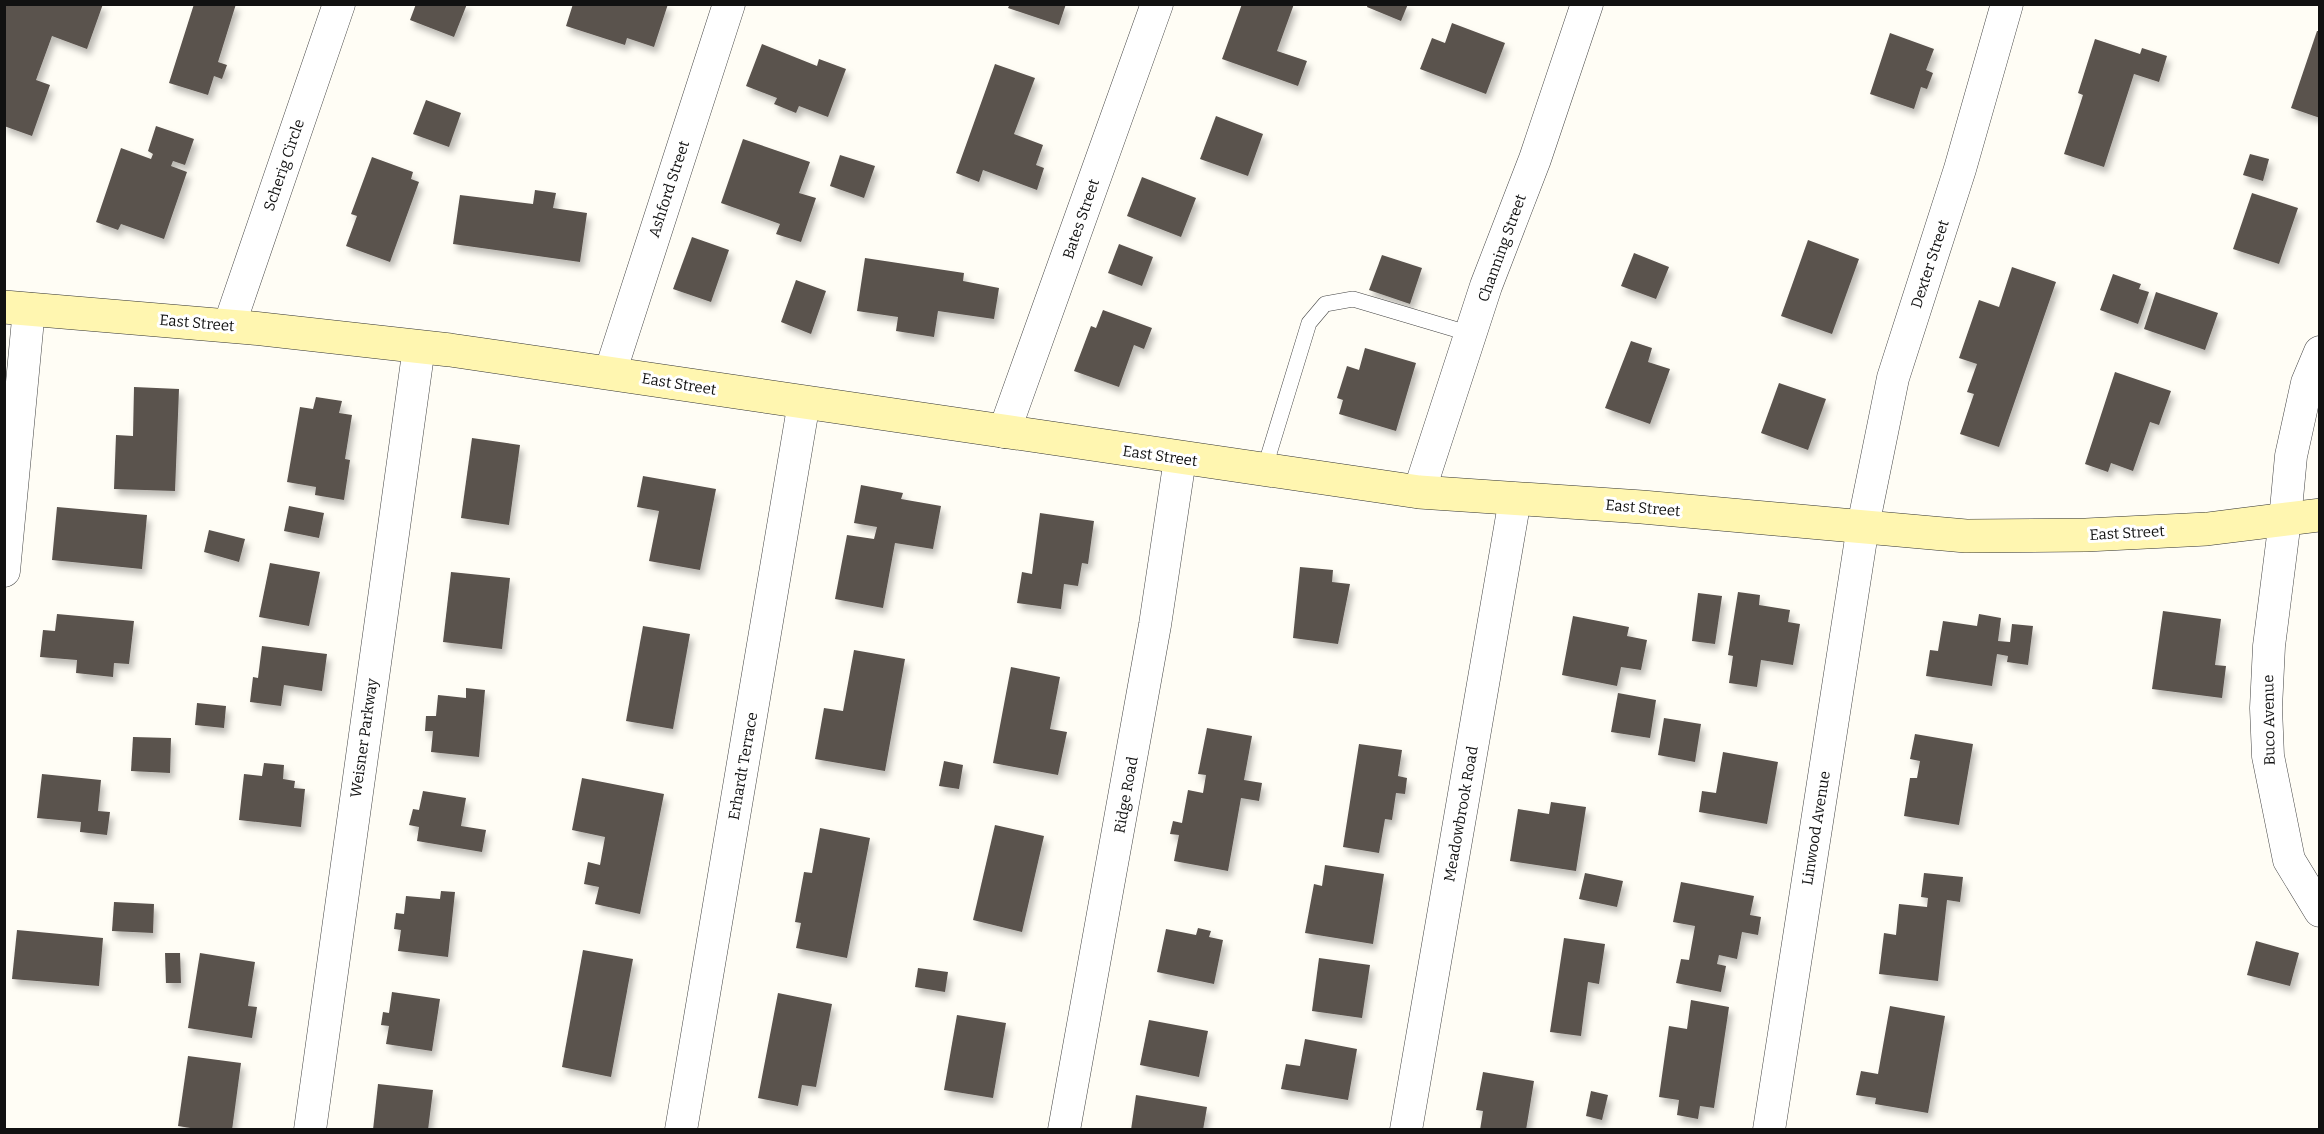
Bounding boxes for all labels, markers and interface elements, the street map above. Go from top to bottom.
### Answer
street label: Scherig Circle [260,117,308,213]
street label: Ashford Street [645,138,693,240]
street label: Bates Street [1059,176,1103,261]
street label: Channing Street [1474,191,1530,304]
street label: Dexter Street [1907,217,1953,310]
street label: East Street [159,311,236,335]
street label: East Street [640,369,718,399]
street label: East Street [1122,442,1199,470]
street label: East Street [1605,496,1682,520]
street label: East Street [2089,522,2166,544]
street label: Buco Avenue [2259,675,2279,765]
street label: Weisner Parkway [347,677,381,799]
street label: Erhardt Terrace [725,711,761,821]
street label: Meadowbrook Road [1440,745,1482,883]
street label: Ridge Road [1110,755,1142,835]
street label: Linwood Avenue [1798,770,1834,886]

